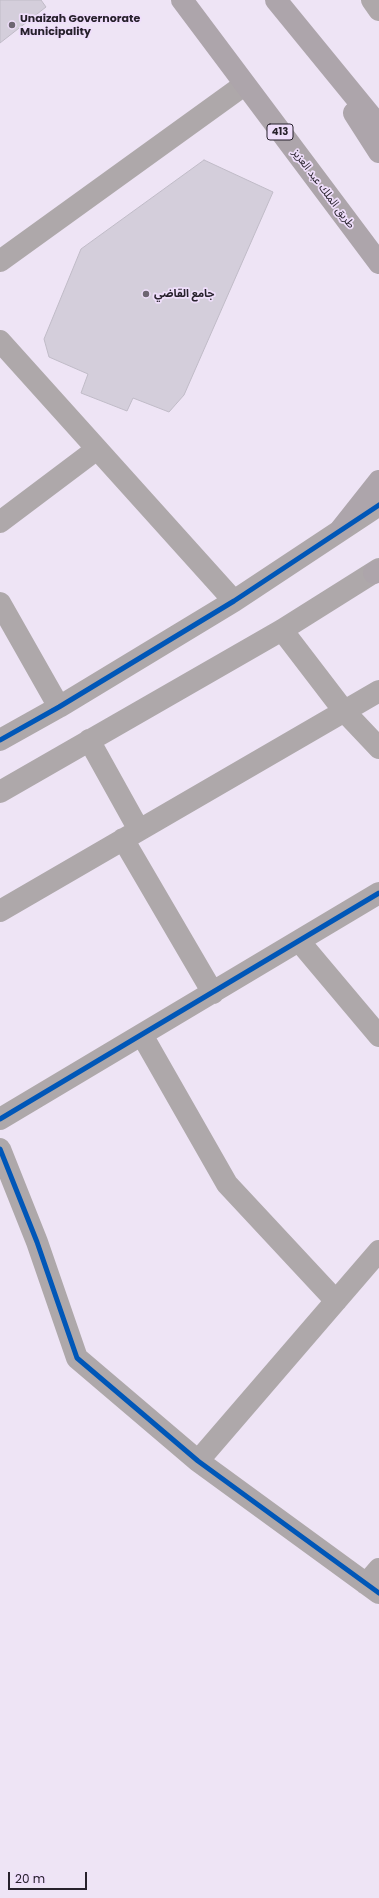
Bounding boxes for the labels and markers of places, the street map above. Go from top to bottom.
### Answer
place label: Unaizah Governorate Municipality [20,12,140,38]
marker: Unaizah Governorate Municipality [7,20,17,30]
place label: جامع القاضي [154,287,215,301]
marker: جامع القاضي [141,289,151,299]

